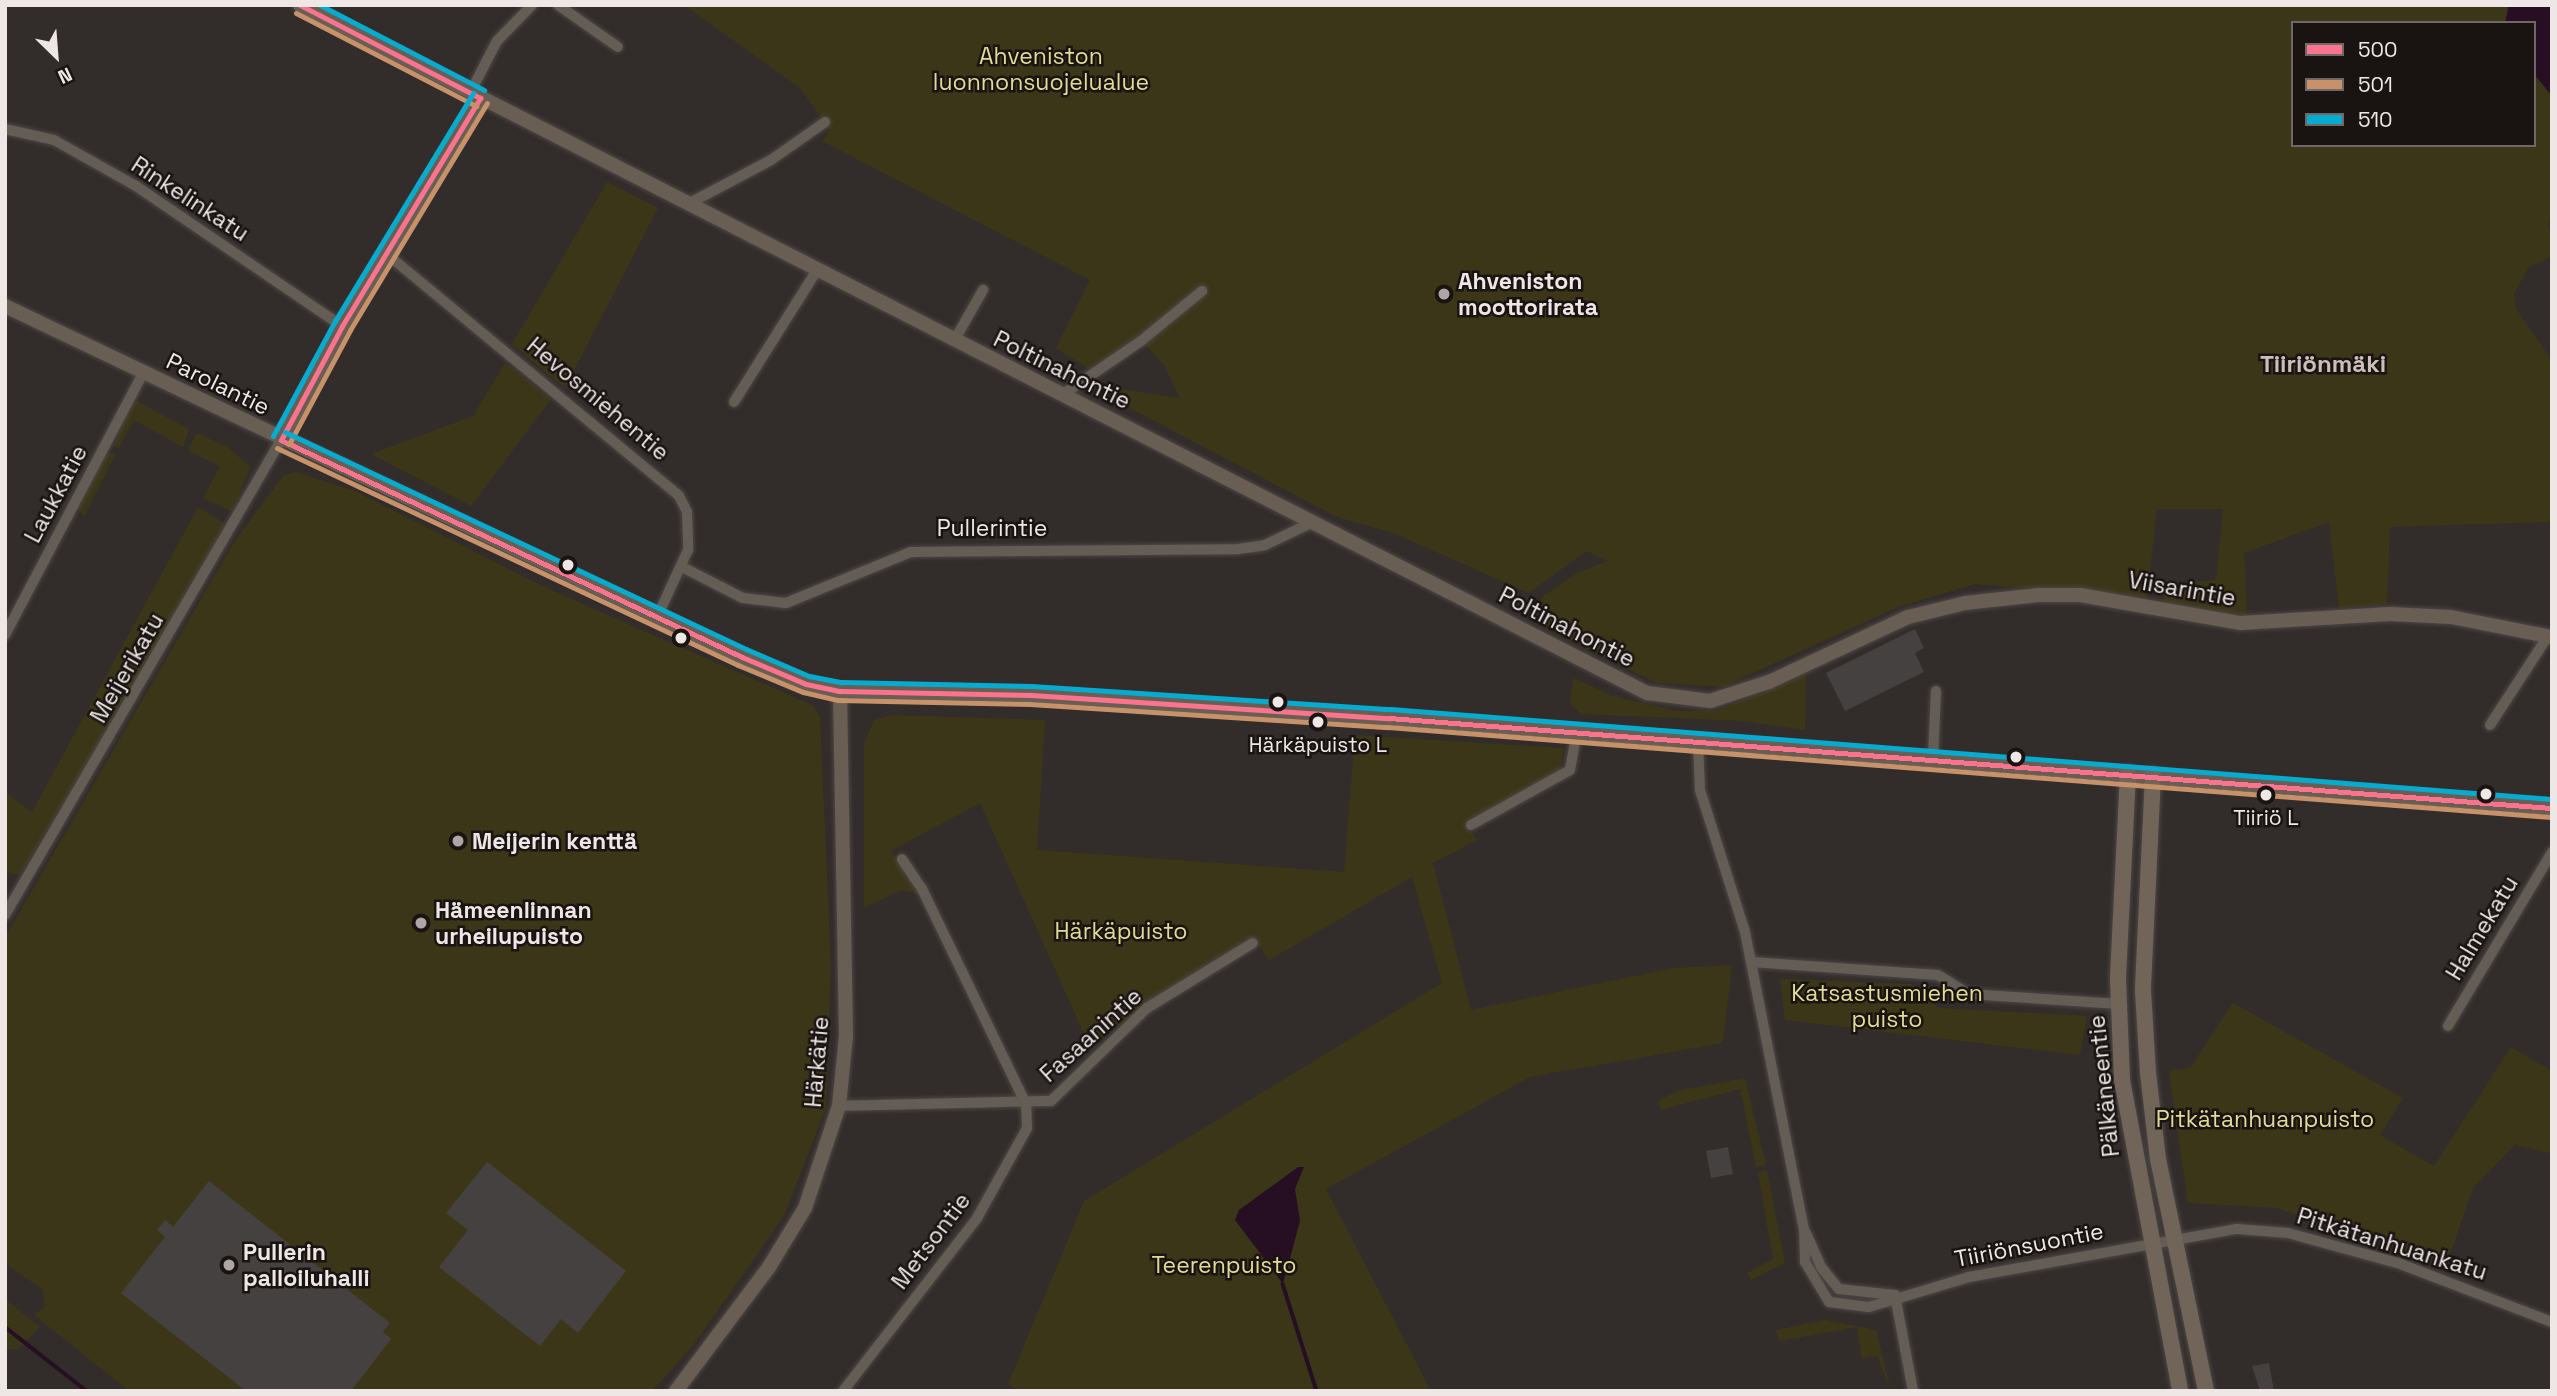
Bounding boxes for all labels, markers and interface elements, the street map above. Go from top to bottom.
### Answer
north arrow [21,21,91,91]
legend [2291,21,2536,147]
text: 500 [2358,36,2398,63]
park label: Ahveniston luonnonsuojelualue [933,42,1149,96]
text: N [54,61,76,90]
text: 501 [2358,71,2393,98]
text: 510 [2358,106,2393,133]
street label: Rinkelinkatu [126,151,254,247]
place label: Ahveniston moottorirata [1458,267,1598,321]
marker: Ahveniston moottorirata [1436,286,1452,302]
street label: Poltinahontie [989,325,1135,415]
street label: Hevosmiehentie [521,332,675,466]
street label: Parolantie [162,347,274,421]
district label: Tiiriönmäki [2260,350,2386,378]
street label: Laukkatie [19,441,93,547]
street label: Pullerintie [937,514,1047,542]
unlabelled marker [561,558,575,572]
street label: Viisarintie [2126,566,2238,612]
street label: Poltinahontie [1494,581,1640,673]
street label: Meijerikatu [85,608,169,728]
unlabelled marker [674,631,688,645]
unlabelled marker [1271,695,1285,709]
marker: Härkäpuisto L [1311,715,1325,729]
place label: Härkäpuisto L [1249,732,1387,758]
unlabelled marker [2009,750,2023,764]
unlabelled marker [2479,787,2493,801]
marker: Tiiriö L [2259,788,2273,802]
place label: Tiiriö L [2233,805,2299,831]
place label: Meijerin kenttä [472,827,637,855]
marker: Meijerin kenttä [450,833,466,849]
street label: Halmekatu [2440,871,2524,985]
place label: Hämeenlinnan urheilupuisto [435,896,592,950]
marker: Hämeenlinnan urheilupuisto [413,915,429,931]
park label: Härkäpuisto [1054,917,1188,945]
park label: Katsastusmiehen puisto [1791,979,1983,1033]
street label: Fasaanintie [1034,982,1148,1088]
street label: Pälkäneentie [2083,1014,2125,1158]
street label: Härkätie [799,1015,835,1109]
park label: Pitkätanhuanpuisto [2156,1105,2374,1133]
street label: Metsontie [886,1187,976,1295]
street label: Pitkätanhuankatu [2294,1202,2490,1286]
street label: Tiiriönsuontie [1952,1217,2106,1273]
place label: Pullerin palloiluhalli [243,1238,369,1292]
park label: Teerenpuisto [1151,1251,1297,1279]
marker: Pullerin palloiluhalli [221,1257,237,1273]

